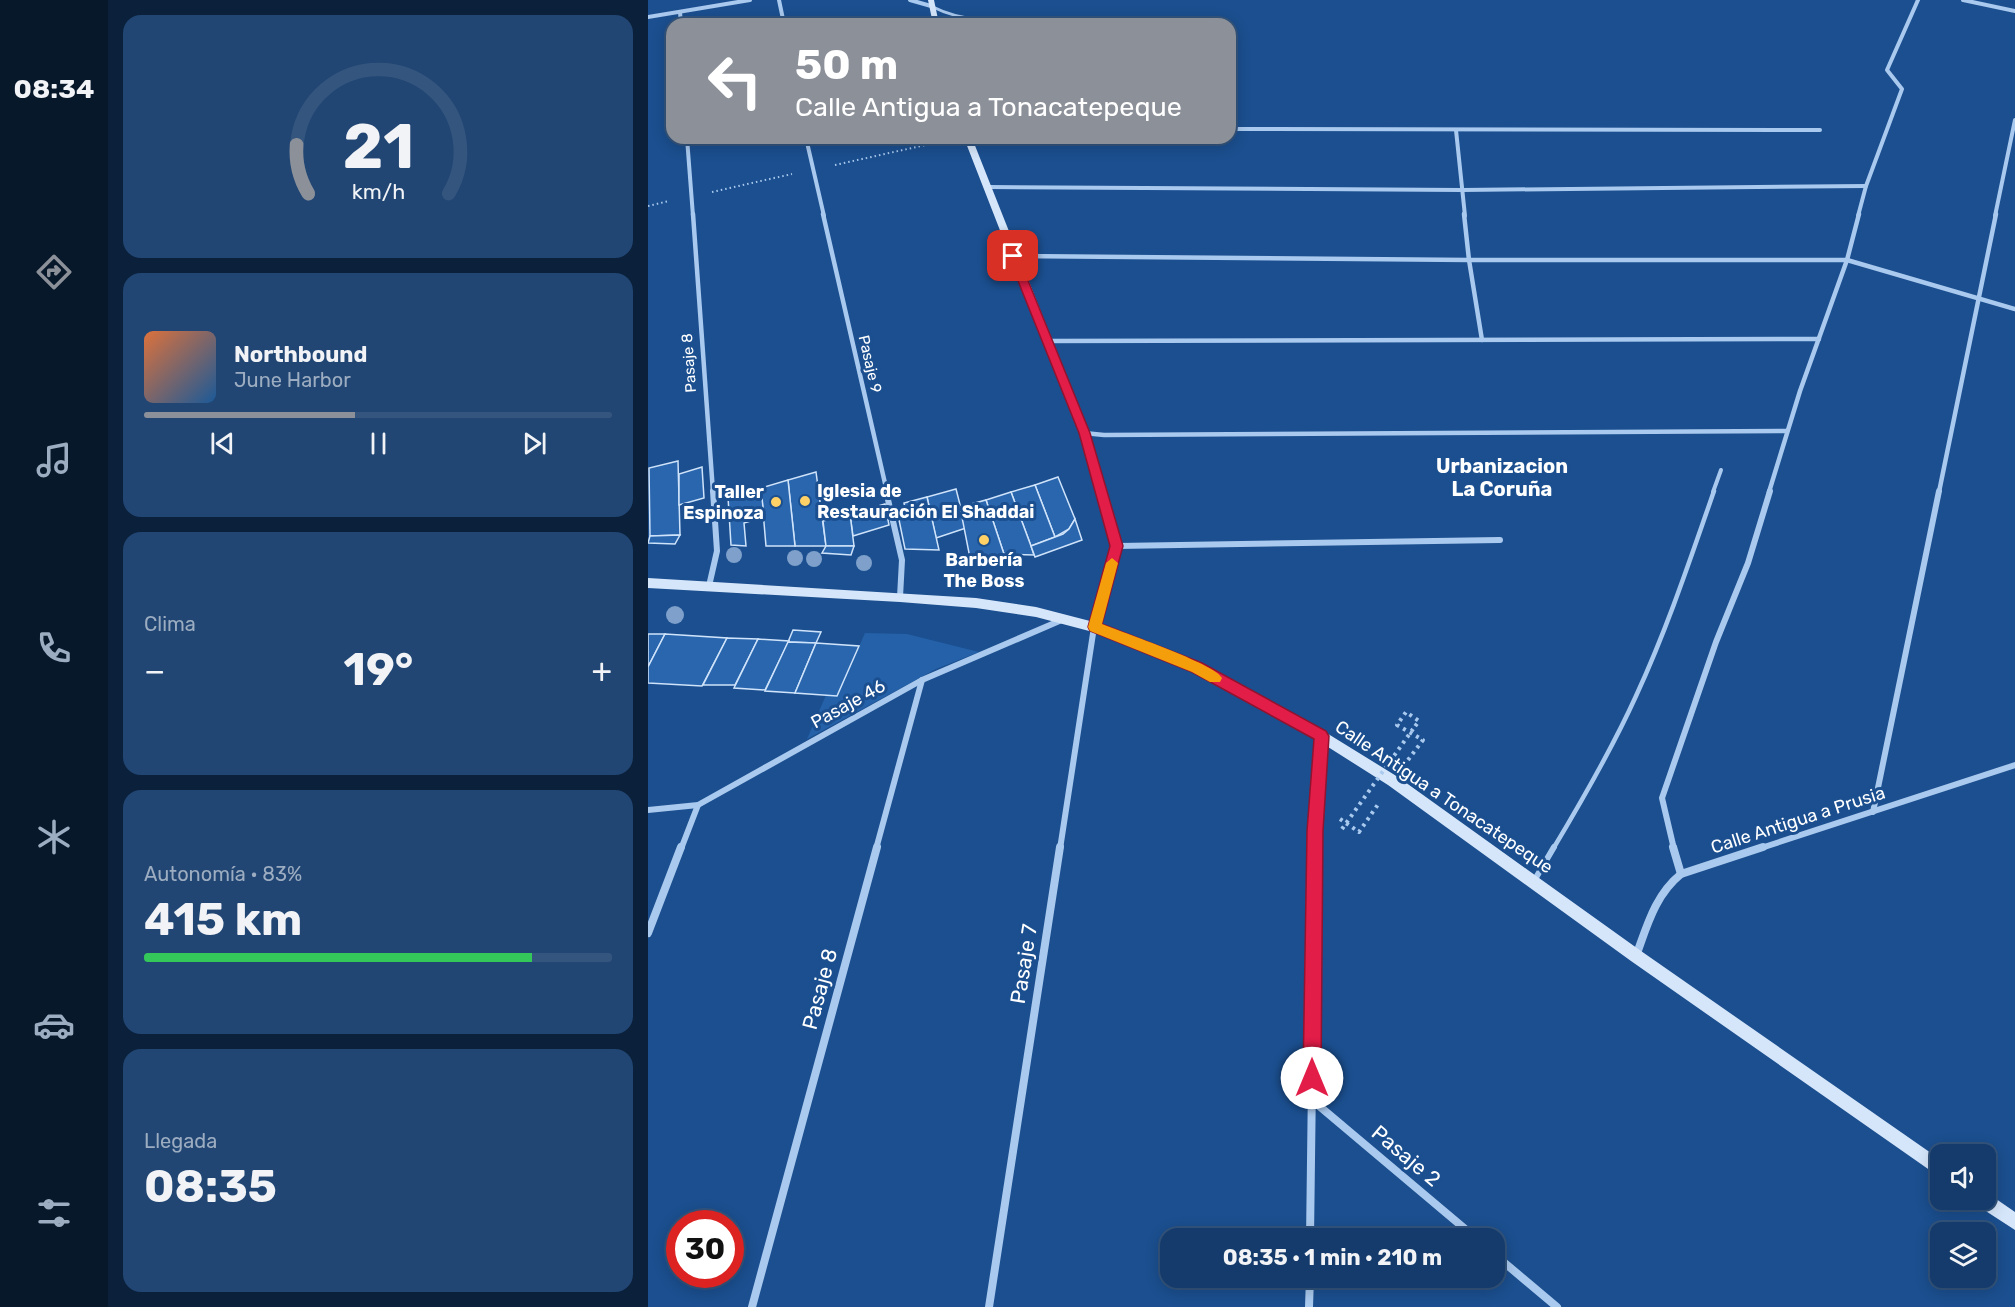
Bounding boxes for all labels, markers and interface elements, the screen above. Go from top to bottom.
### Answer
text: 50 m [795,40,898,90]
icon: left [696,42,774,120]
text: 08:34 [14,73,94,105]
text: Calle Antigua a Tonacatepeque [795,91,1182,123]
text: 21 [342,110,414,184]
text: km/h [351,179,405,204]
pin [987,230,1038,281]
icon: arrive [996,239,1029,272]
icon: directions [33,251,75,293]
street label: Pasaje 8 [678,333,700,393]
street label: Pasaje 9 [855,333,885,395]
text: Northbound [234,341,367,368]
text: June Harbor [234,368,351,392]
icon: previous [206,427,239,460]
icon: pause [362,427,395,460]
icon: next [518,427,551,460]
icon: music [33,439,75,481]
district label: Urbanizacion La Coruña [1436,454,1568,501]
place label: Iglesia de Restauración El Shaddai [817,480,1035,523]
place label: Taller Espinoza [683,481,764,524]
marker: Iglesia de Restauración El Shaddai [798,494,812,508]
marker: Taller Espinoza [769,495,783,509]
marker: Barbería The Boss [977,533,991,547]
place label: Barbería The Boss [944,549,1024,592]
text: Clima [144,612,196,636]
icon: phone [33,627,75,669]
text: 19° [344,643,413,696]
text: − [144,651,165,690]
text: + [591,651,612,690]
street label: Pasaje 46 [807,675,889,733]
street label: Calle Antigua a Tonacatepeque [1331,716,1557,878]
street label: Calle Antigua a Prusia [1708,781,1888,859]
icon: climate [33,816,75,858]
text: Autonomía · 83% [144,862,302,886]
text: 415 km [144,893,302,946]
street label: Pasaje 7 [1005,922,1042,1006]
street label: Pasaje 8 [797,946,842,1032]
icon: car [33,1004,75,1046]
position arrow [1280,1046,1344,1110]
street label: Pasaje 2 [1367,1120,1446,1192]
text: Llegada [144,1129,217,1153]
map controls [1930,1144,1996,1288]
button: sound [1930,1144,1996,1210]
text: 08:35 [144,1160,277,1213]
icon: filters [33,1192,75,1234]
speed limit sign: 30 [666,1210,744,1288]
button: layers [1930,1222,1996,1288]
text: 08:35 · 1 min · 210 m [1223,1244,1442,1271]

